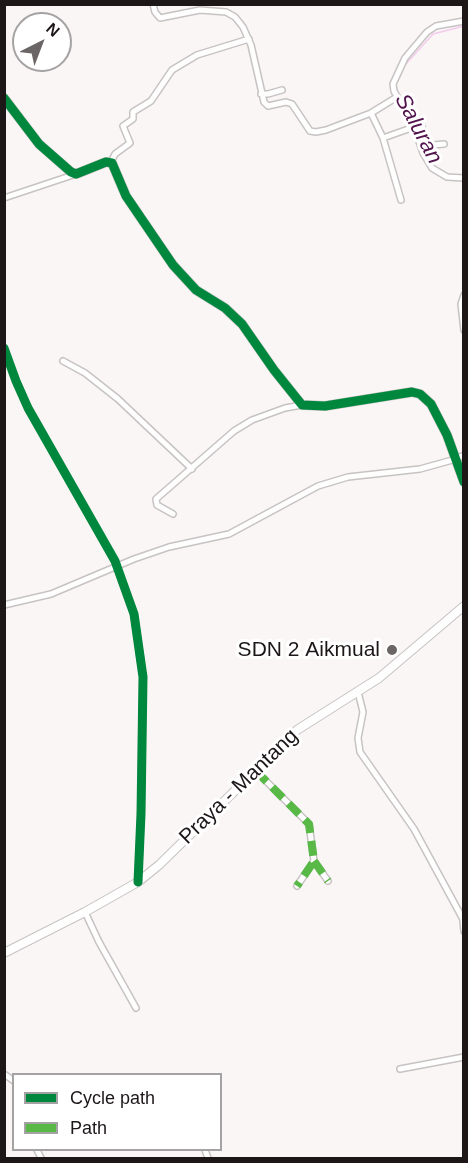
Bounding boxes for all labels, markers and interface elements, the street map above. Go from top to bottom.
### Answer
north arrow [12,12,72,72]
text: N [43,20,63,40]
water label: Saluran [389,89,447,169]
place label: SDN 2 Aikmual [238,637,380,663]
marker: SDN 2 Aikmual [385,643,399,657]
street label: Praya - Mantang [174,724,304,850]
legend [12,1073,222,1151]
text: Cycle path [70,1088,155,1108]
text: Path [70,1118,107,1138]

